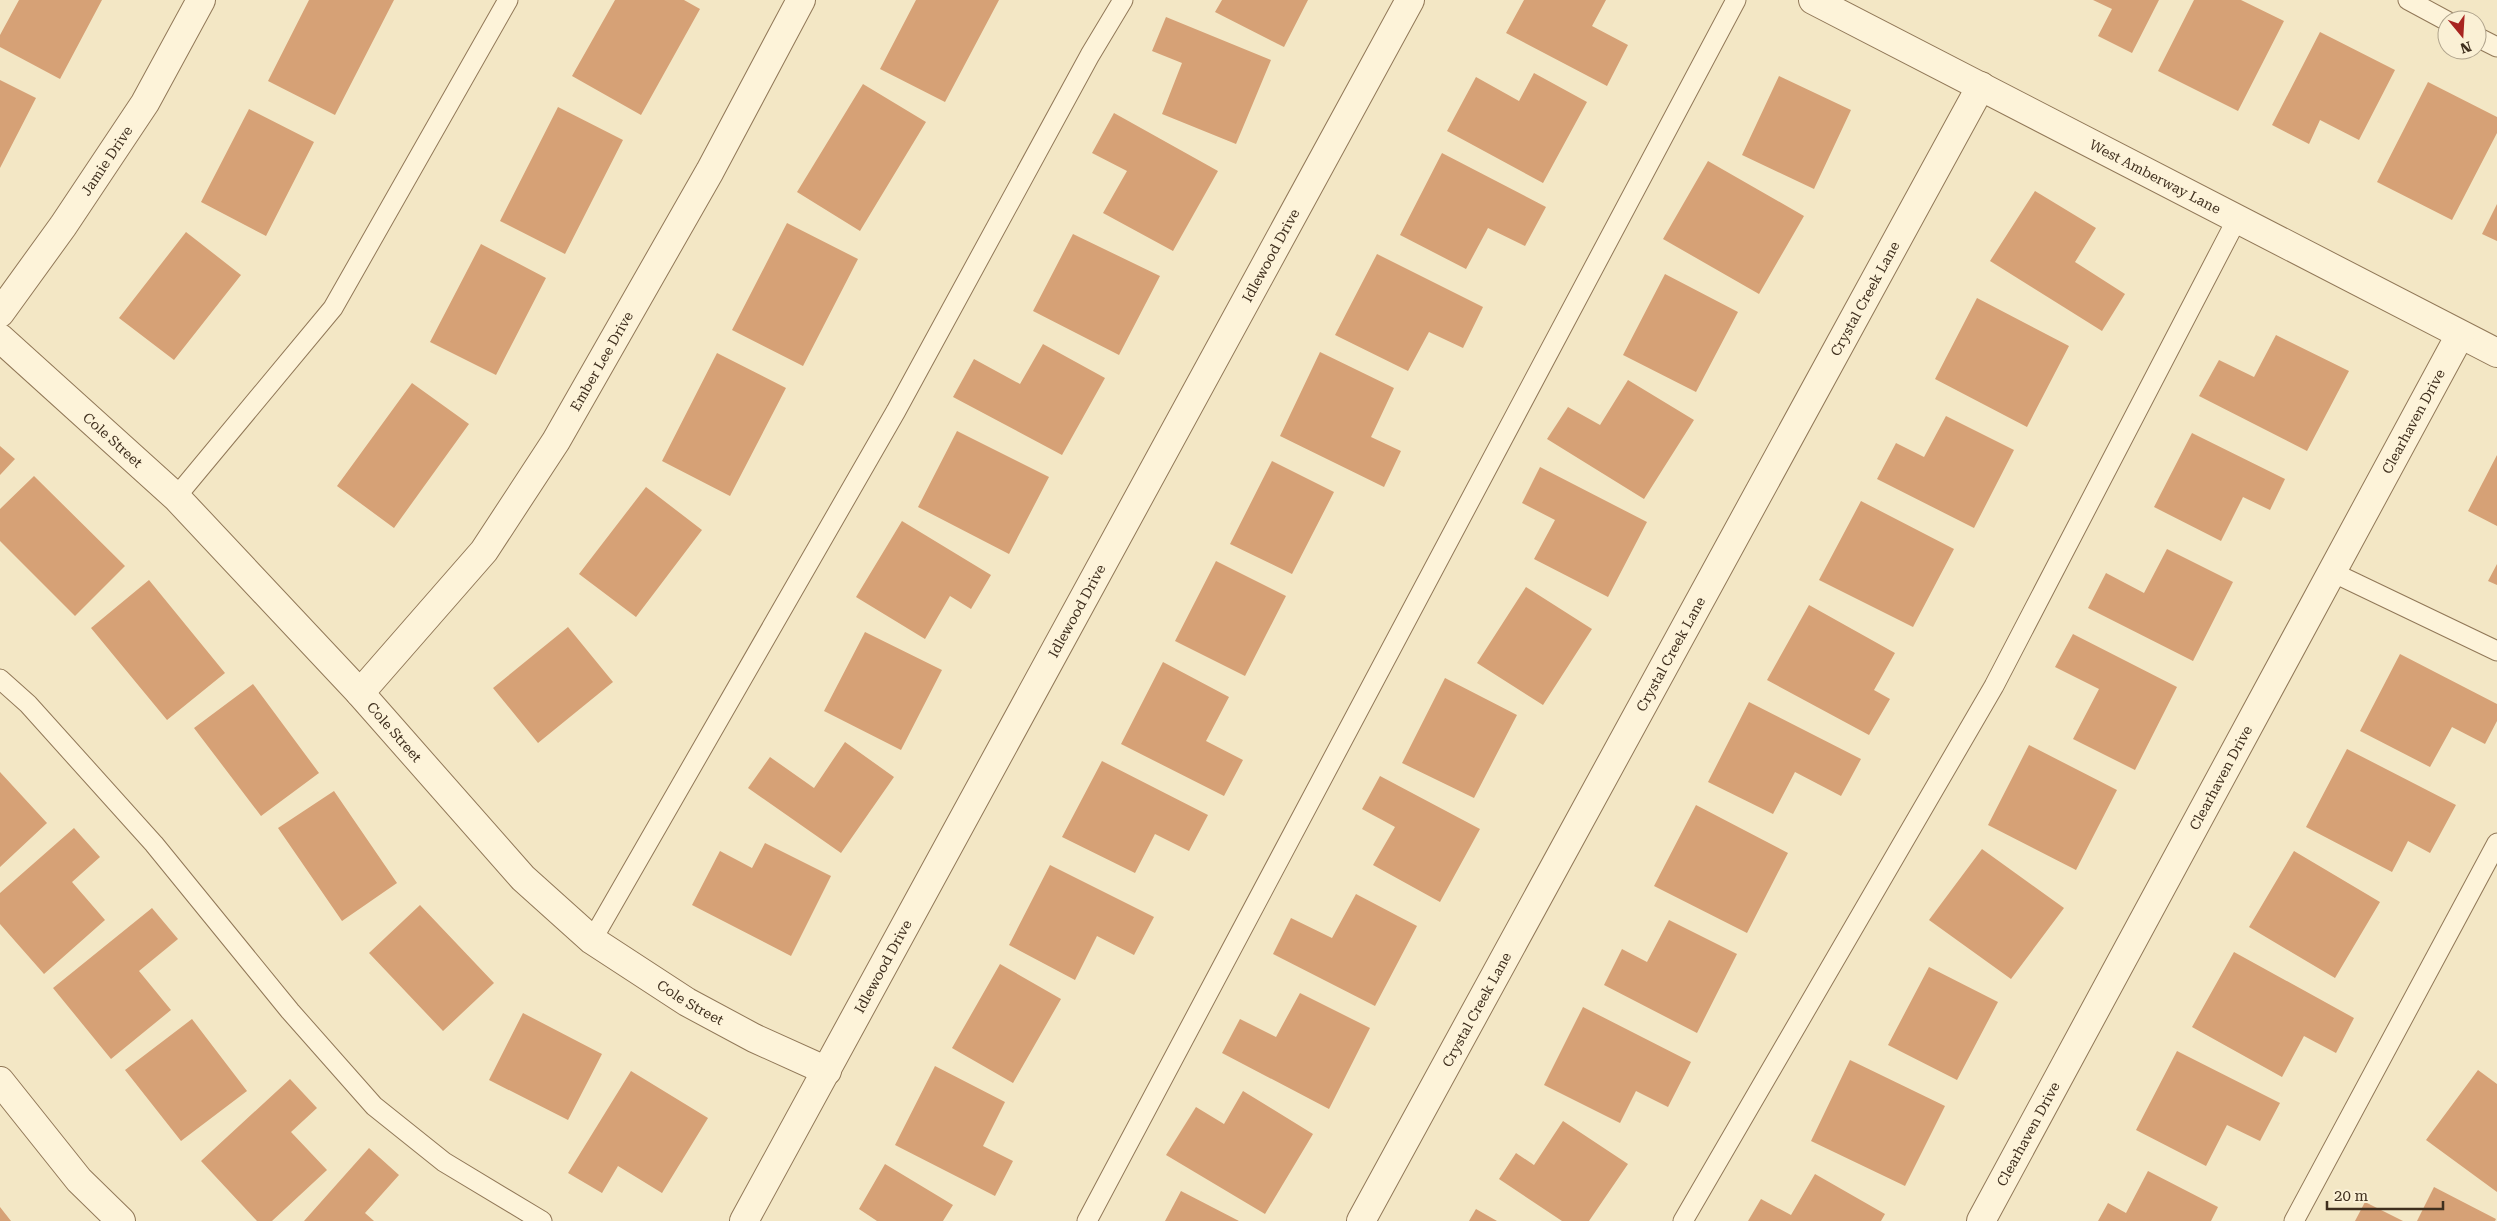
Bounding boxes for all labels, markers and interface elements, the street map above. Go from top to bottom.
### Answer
north arrow [2437,10,2487,60]
text: N [2458,38,2474,57]
street label: Jamie Drive [78,123,136,198]
street label: West Amberway Lane [2087,136,2224,217]
street label: Idlewood Drive [1239,206,1303,305]
street label: Crystal Creek Lane [1827,238,1903,359]
street label: Ember Lee Drive [567,308,636,414]
street label: Clearhaven Drive [2379,366,2448,476]
street label: Cole Street [80,409,146,471]
street label: Idlewood Drive [1045,561,1109,660]
street label: Crystal Creek Lane [1633,594,1709,714]
street label: Cole Street [364,699,425,765]
street label: Clearhaven Drive [2186,722,2256,833]
street label: Idlewood Drive [851,917,915,1016]
street label: Crystal Creek Lane [1439,949,1514,1070]
street label: Cole Street [654,977,726,1028]
street label: Clearhaven Drive [1993,1079,2063,1189]
scale bar [2327,1178,2443,1210]
text: 20 m [2334,1187,2369,1205]

